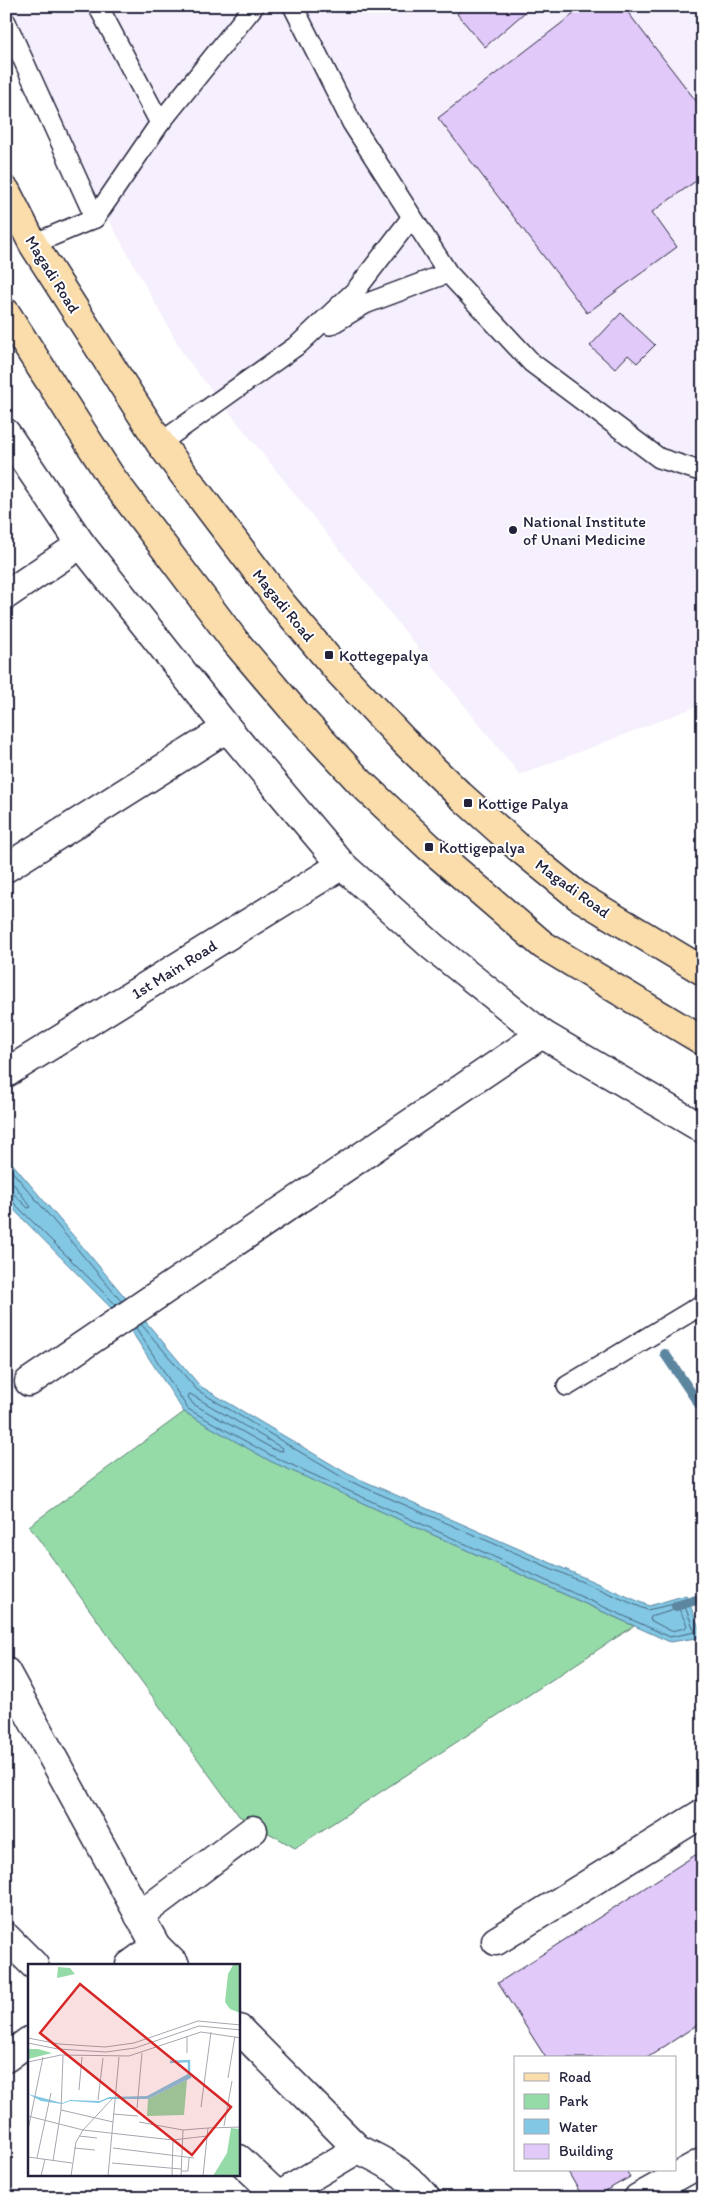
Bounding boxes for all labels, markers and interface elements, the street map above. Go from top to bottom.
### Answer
street label: Magadi Road [21,232,84,317]
place label: National Institute of Unani Medicine [523,512,646,549]
marker: National Institute of Unani Medicine [507,524,519,536]
street label: Magadi Road [249,565,319,646]
place label: Kottegepalya [339,646,428,665]
marker: Kottegepalya [323,649,335,661]
place label: Kottige Palya [478,794,568,813]
marker: Kottige Palya [462,797,474,809]
place label: Kottigepalya [439,838,525,857]
marker: Kottigepalya [423,841,435,853]
street label: Magadi Road [532,855,614,922]
street label: 1st Main Road [128,936,221,1003]
inset map [28,1964,240,2176]
legend [514,2056,676,2172]
text: Road [559,2068,592,2086]
text: Park [559,2092,589,2110]
text: Water [559,2118,598,2136]
text: Building [559,2142,613,2160]

